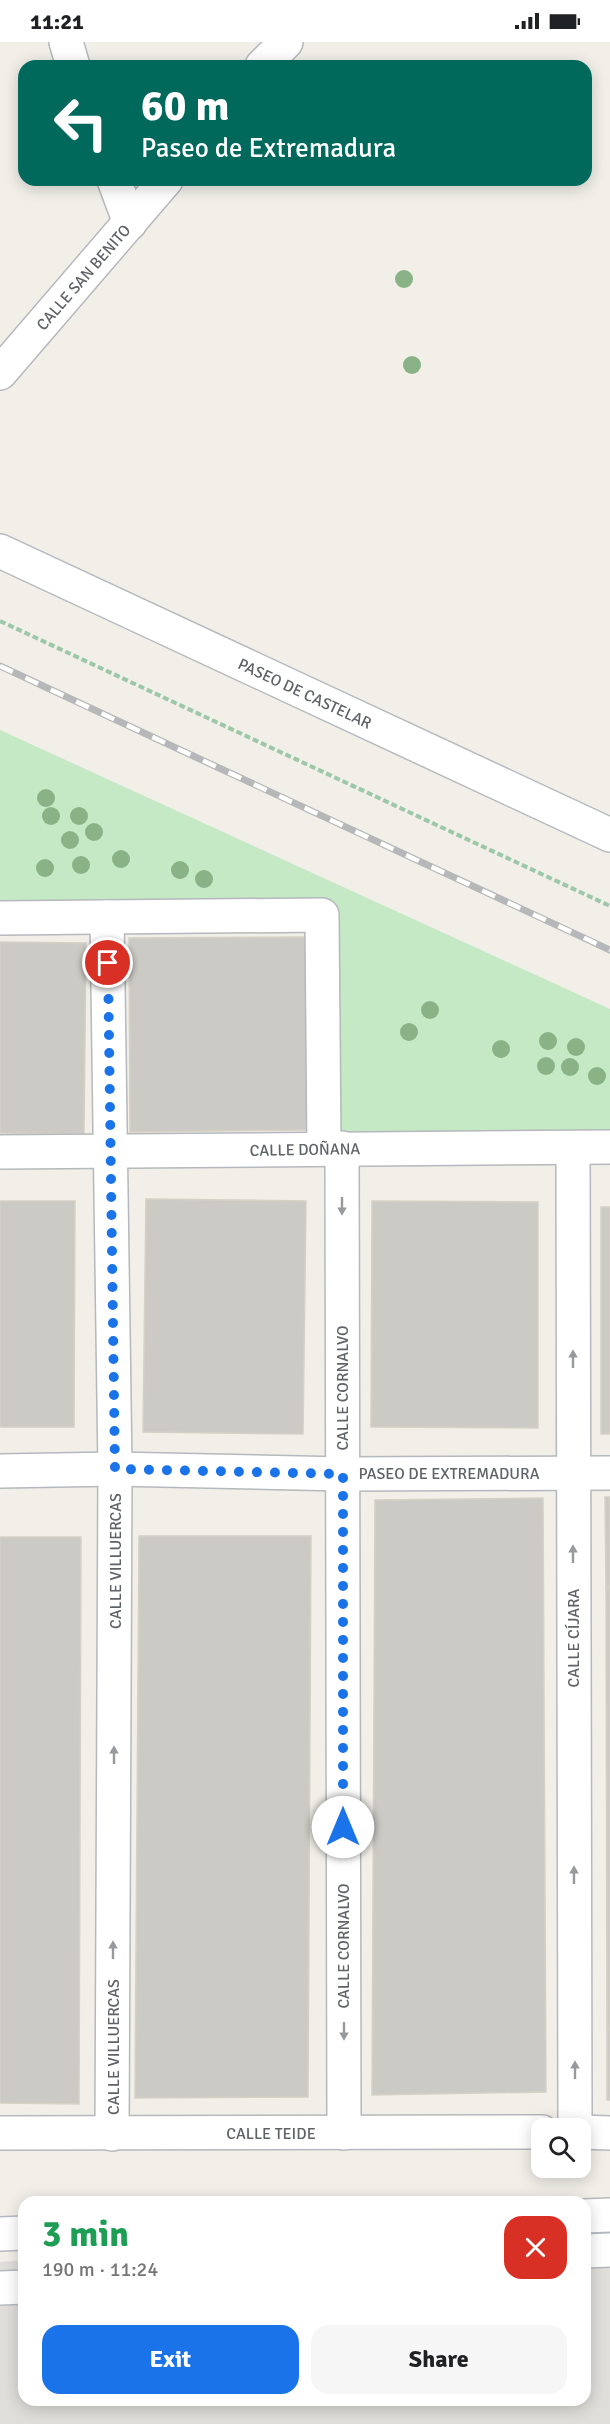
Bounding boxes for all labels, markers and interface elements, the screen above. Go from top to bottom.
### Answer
text: 11:21 [30,8,84,35]
text: 60 m [141,81,230,132]
icon: left [42,84,120,162]
text: Paseo de Extremadura [141,132,396,165]
street label: CALLE SAN BENITO [32,221,135,335]
street label: PASEO DE CASTELAR [235,654,375,734]
pin [82,937,133,988]
icon: arrive [91,946,124,979]
street label: CALLE DOÑANA [250,1139,361,1161]
one-way arrow [337,1197,347,1216]
street label: CALLE CORNALVO [333,1325,353,1451]
one-way arrow [568,1350,578,1369]
street label: PASEO DE EXTREMADURA [359,1464,540,1484]
street label: CALLE VILLUERCAS [106,1493,126,1629]
one-way arrow [568,1545,578,1564]
street label: CALLE CÍJARA [564,1588,584,1687]
one-way arrow [109,1745,119,1764]
position arrow [311,1795,375,1859]
one-way arrow [569,1866,579,1885]
street label: CALLE CORNALVO [334,1883,354,2009]
one-way arrow [108,1940,118,1959]
street label: CALLE VILLUERCAS [104,1979,124,2115]
one-way arrow [339,2022,349,2041]
one-way arrow [570,2061,579,2080]
map controls [531,2118,591,2178]
button: search [531,2118,591,2178]
street label: CALLE TEIDE [226,2124,316,2144]
text: 3 min [42,2212,129,2257]
button: close [504,2216,567,2279]
text: 190 m · 11:24 [42,2257,158,2282]
button: Exit [42,2325,299,2394]
button: Share [311,2325,567,2394]

